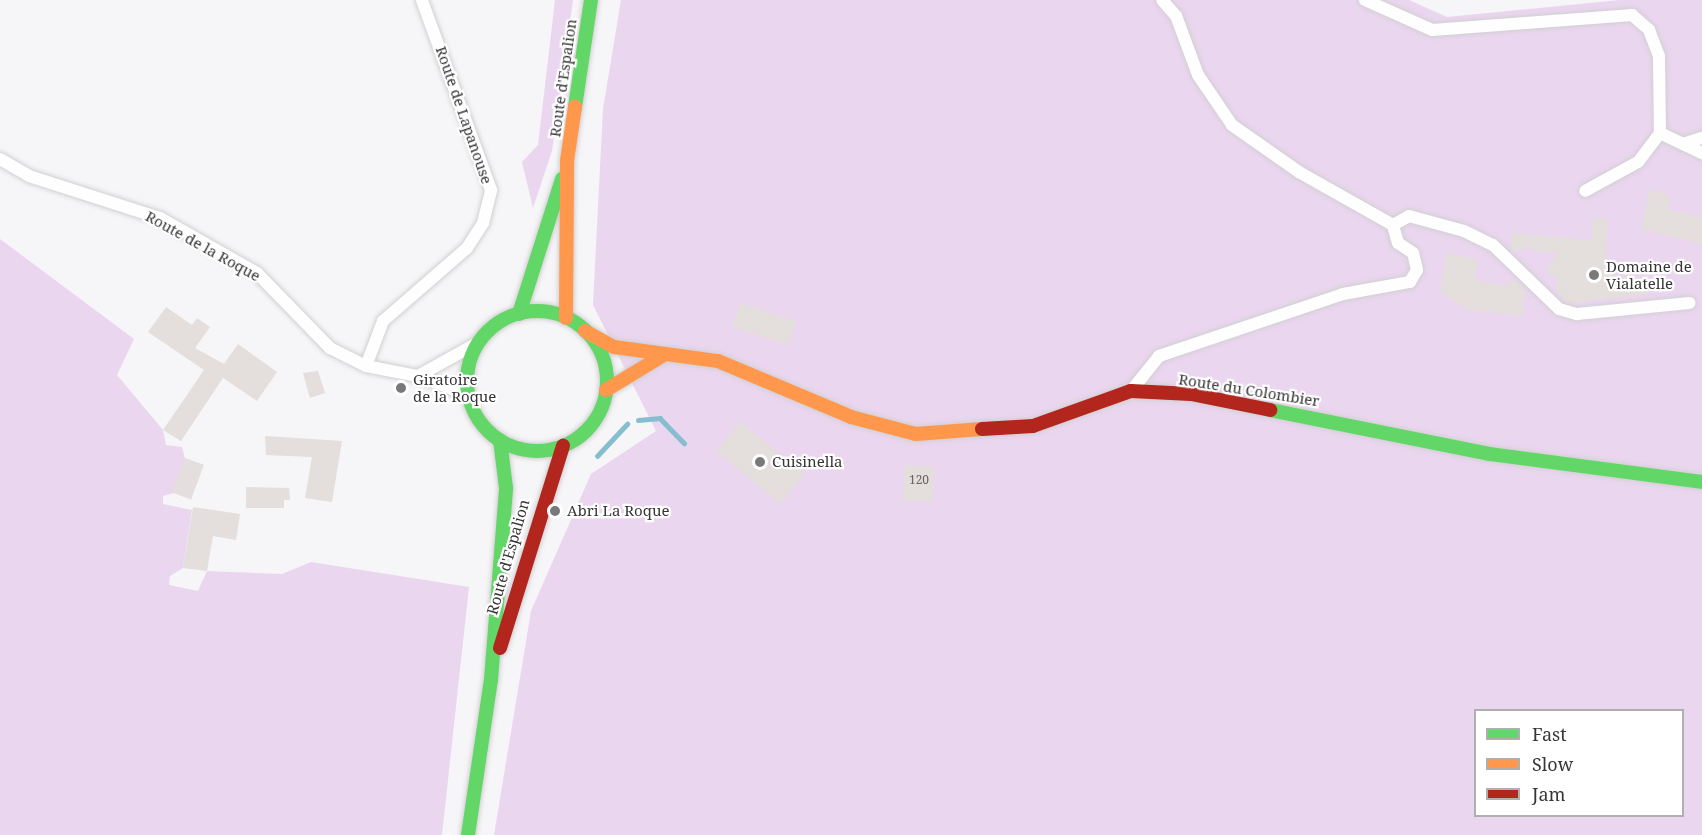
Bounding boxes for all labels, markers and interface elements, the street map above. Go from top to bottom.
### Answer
street label: Route d'Espalion [546,18,580,138]
street label: Route de Lapanouse [432,44,496,186]
street label: Route de la Roque [142,207,264,285]
place label: Domaine de Vialatelle [1606,257,1692,292]
marker: Domaine de Vialatelle [1587,268,1601,282]
place label: Giratoire de la Roque [413,370,496,405]
street label: Route du Colombier [1177,370,1321,410]
marker: Giratoire de la Roque [394,381,408,395]
place label: Cuisinella [772,453,843,471]
marker: Cuisinella [753,455,767,469]
house number: 120 [909,473,929,487]
street label: Route d'Espalion [483,497,533,617]
place label: Abri La Roque [567,502,669,520]
marker: Abri La Roque [548,504,562,518]
legend [1474,709,1684,817]
text: Fast [1532,722,1567,746]
text: Slow [1532,752,1573,776]
text: Jam [1532,782,1566,806]

